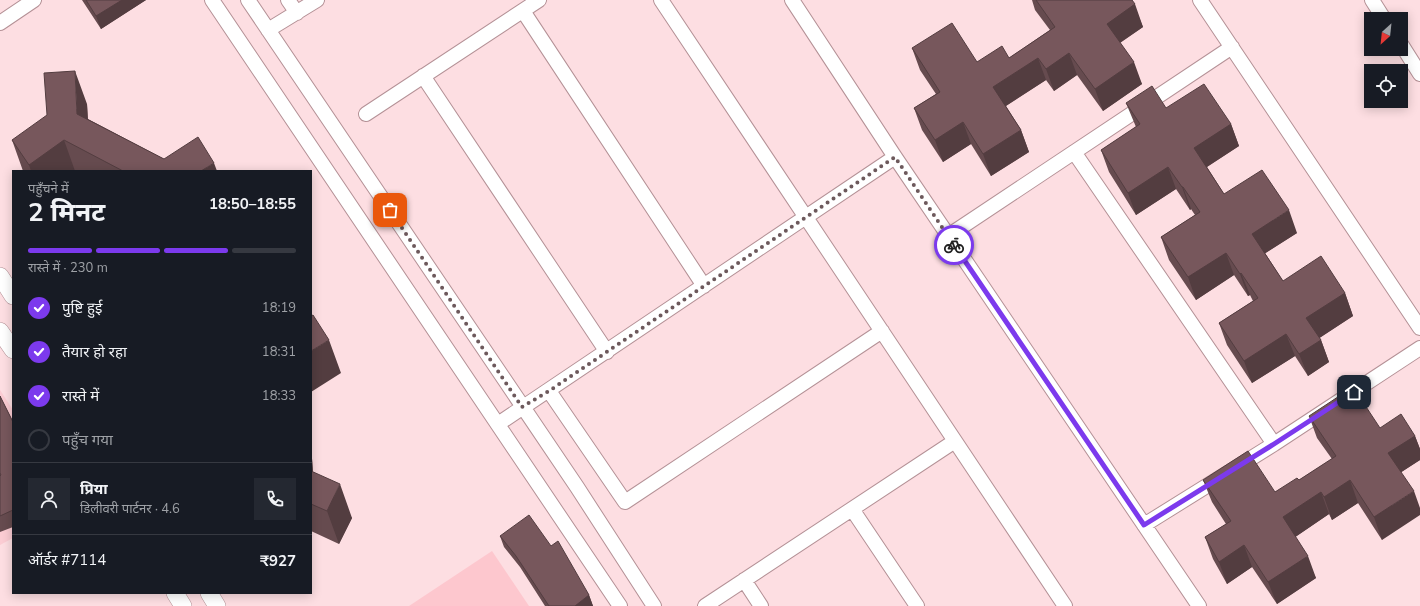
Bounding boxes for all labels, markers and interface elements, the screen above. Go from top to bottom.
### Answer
north arrow [1364,12,1408,56]
map controls [1364,12,1408,108]
button: locate [1364,64,1408,108]
text: पहुँचने में [28,180,69,198]
pin [373,193,407,227]
text: 18:50–18:55 [209,194,296,214]
text: 2 मिनट [28,195,105,230]
icon: bag [379,199,401,221]
courier [934,225,974,265]
icon: bike [943,234,965,256]
text: रास्ते में · 230 m [28,259,108,277]
icon: check [28,297,50,319]
text: पुष्टि हुई [62,298,102,318]
text: 18:19 [262,299,296,317]
icon: check [28,341,50,363]
text: तैयार हो रहा [62,342,127,362]
text: 18:31 [262,343,296,361]
pin [1337,375,1371,409]
icon: home [1343,381,1365,403]
icon: check [28,385,50,407]
text: रास्ते में [62,386,99,406]
text: 18:33 [262,387,296,405]
text: पहुँच गया [62,430,113,450]
button: person [28,478,70,520]
button: phone [254,478,296,520]
text: प्रिया [80,479,108,499]
text: डिलीवरी पार्टनर · 4.6 [80,500,180,518]
text: ऑर्डर #7114 [28,550,106,570]
text: ₹927 [260,551,296,571]

